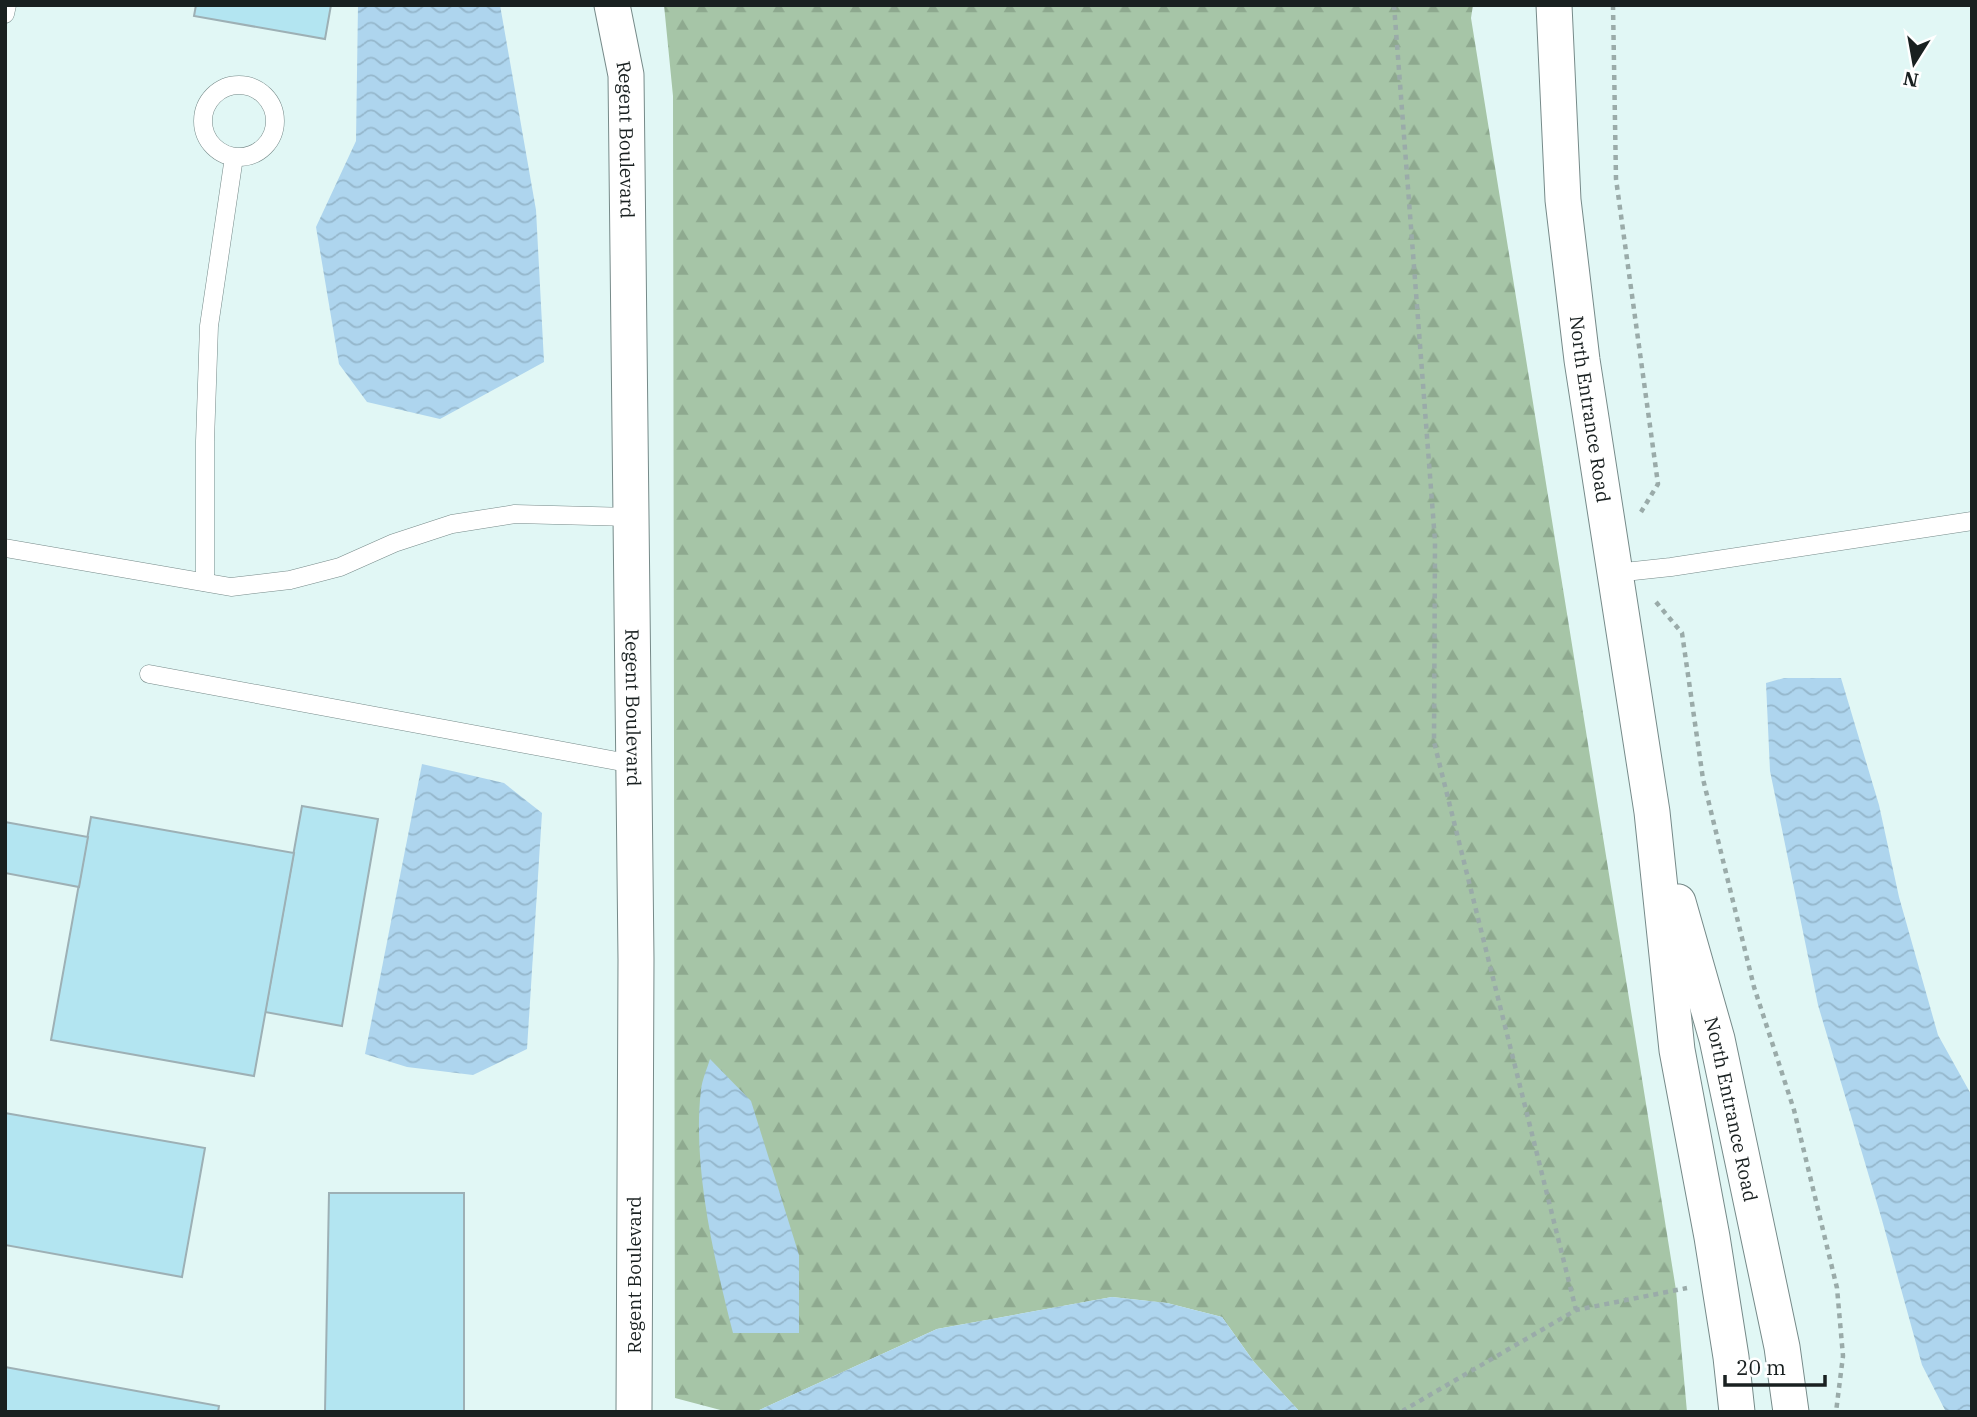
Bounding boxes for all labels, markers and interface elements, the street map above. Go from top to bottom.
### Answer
north arrow [1879,28,1949,98]
street label: Regent Boulevard [611,59,640,219]
text: N [1901,66,1920,93]
street label: North Entrance Road [1565,314,1616,504]
street label: Regent Boulevard [620,629,646,787]
street label: North Entrance Road [1699,1014,1763,1204]
street label: Regent Boulevard [622,1196,646,1354]
scale bar [1725,1344,1825,1388]
text: 20 m [1736,1353,1786,1381]

